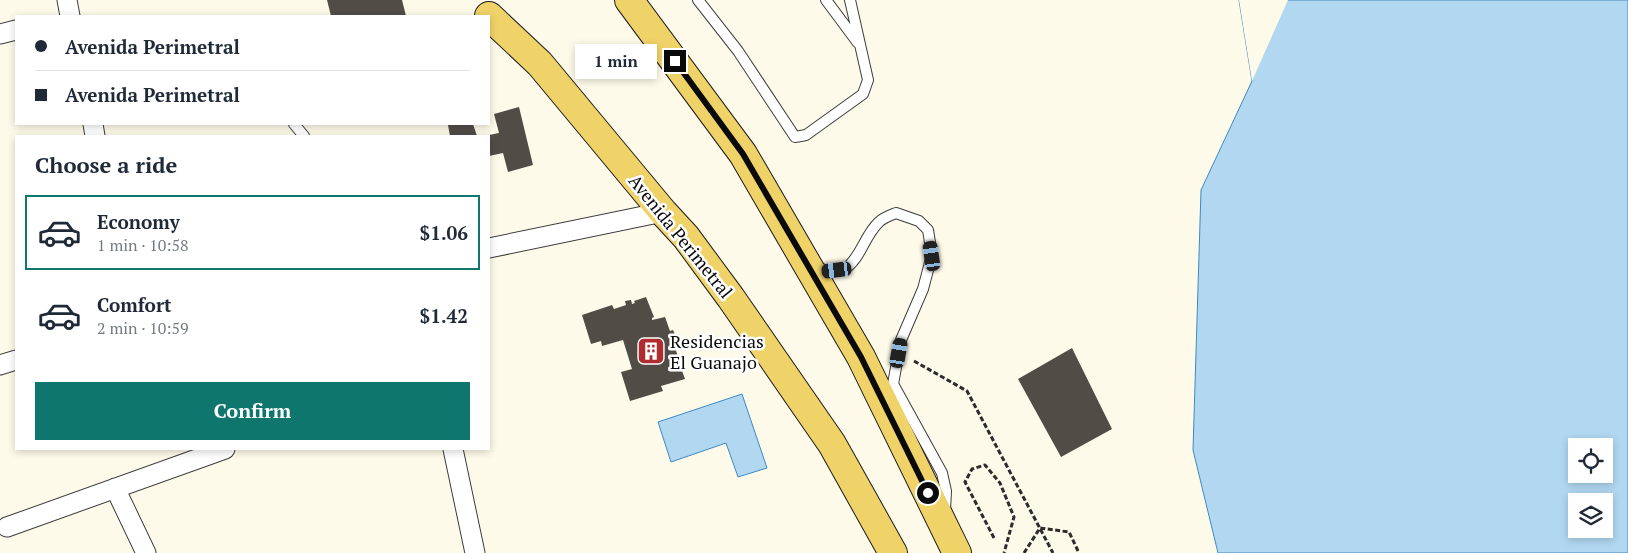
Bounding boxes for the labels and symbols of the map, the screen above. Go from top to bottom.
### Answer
callout: 1 min [575,44,658,78]
route end [664,50,686,72]
street label: Avenida Perimetral [624,169,738,303]
car [922,240,941,272]
car [821,261,852,279]
place label: Residencias El Guanajo [670,329,764,374]
building icon: Residencias El Guanajo [636,336,666,366]
car [889,337,908,369]
route start [917,482,939,504]

